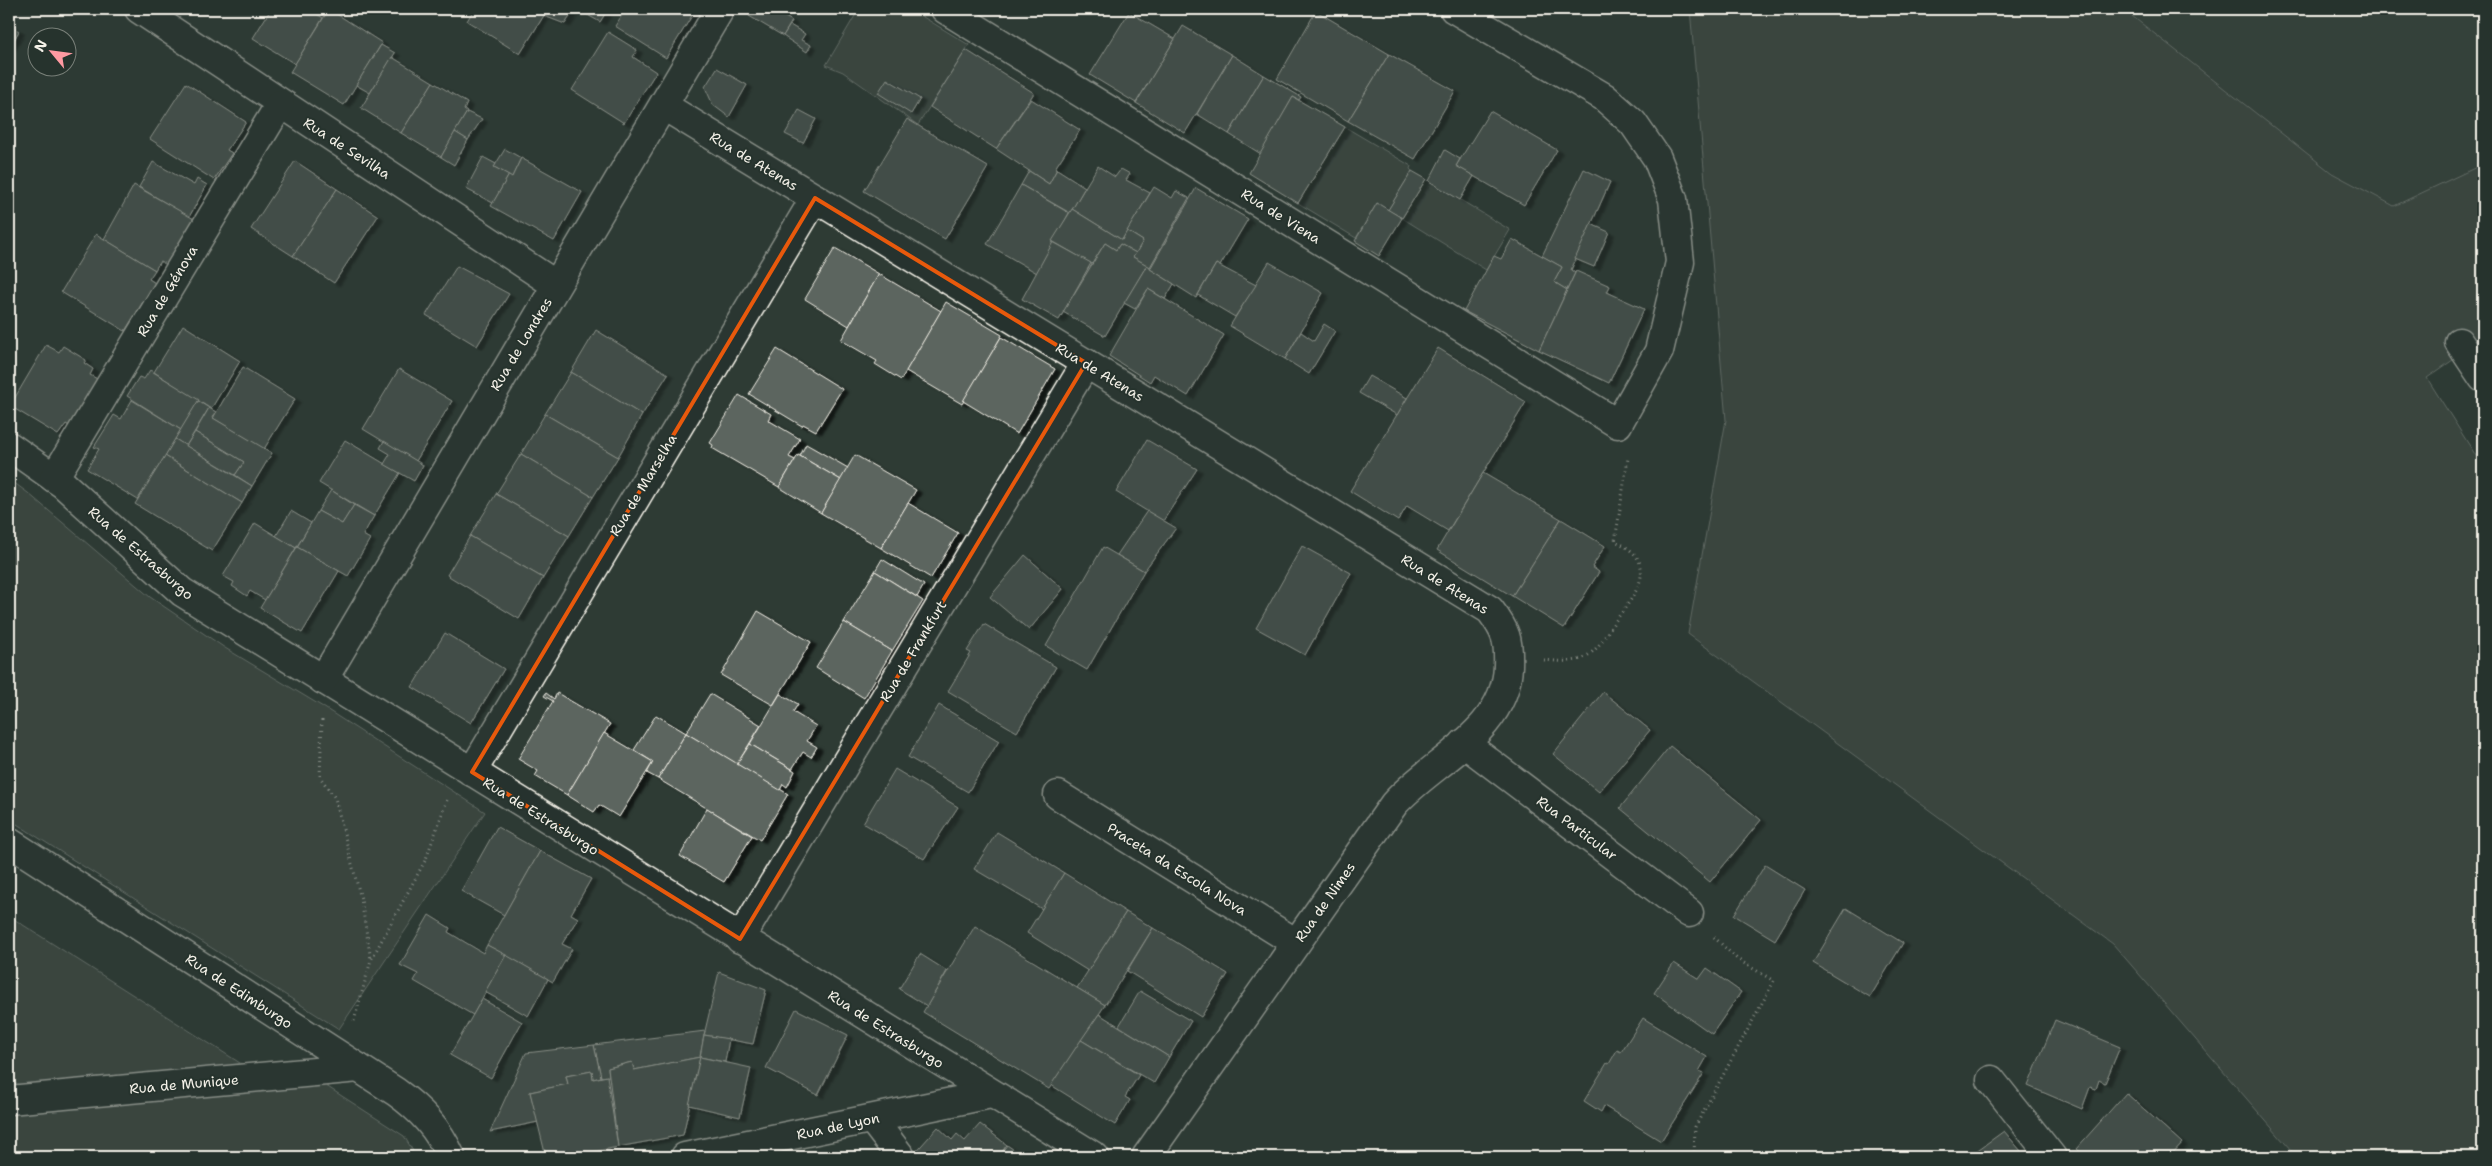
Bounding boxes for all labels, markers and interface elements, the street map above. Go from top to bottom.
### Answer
north arrow [28,28,78,78]
text: N [30,36,51,55]
street label: Rua de Sevilha [300,113,394,183]
street label: Rua de Atenas [706,128,802,195]
street label: Rua de Viena [1238,184,1324,248]
street label: Rua de Génova [133,242,201,340]
street label: Rua de Londres [486,294,556,394]
street label: Rua de Atenas [1052,339,1148,406]
street label: Rua de Marselha [605,430,681,539]
street label: Rua de Estrasburgo [85,502,197,604]
street label: Rua de Atenas [1398,550,1492,618]
street label: Rua de Frankfurt [876,597,950,705]
street label: Rua de Estrasburgo [480,773,602,859]
street label: Rua Particular [1533,792,1621,864]
street label: Praceta da Escola Nova [1104,819,1250,919]
street label: Rua de Nimes [1291,859,1359,945]
street label: Rua de Edimburgo [182,950,296,1032]
street label: Rua de Estrasburgo [825,986,947,1072]
street label: Rua de Munique [129,1070,240,1098]
street label: Rua de Lyon [795,1108,882,1144]

